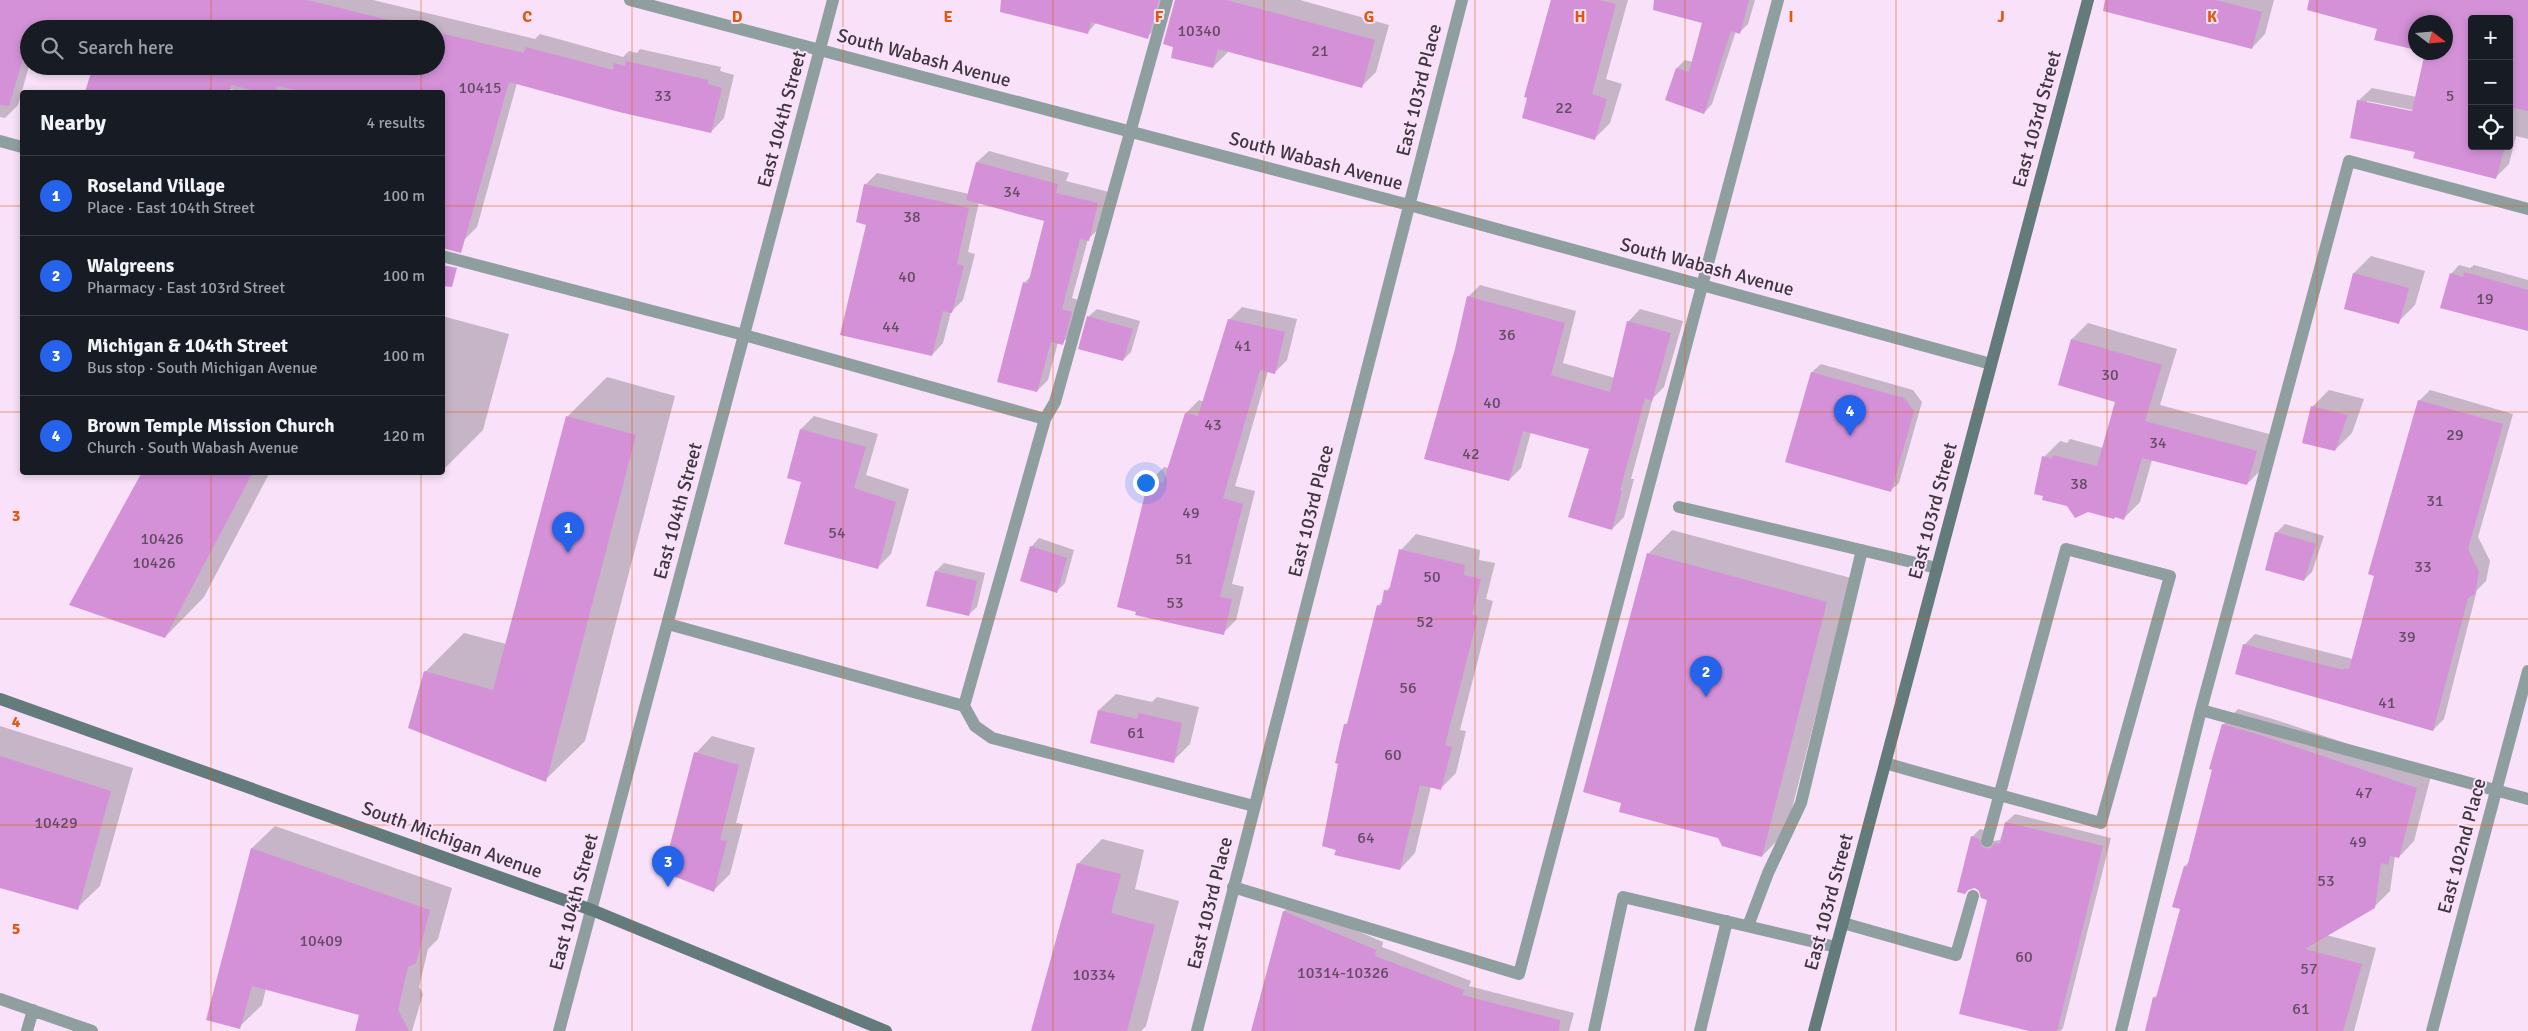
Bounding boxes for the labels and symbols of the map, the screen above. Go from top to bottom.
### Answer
text: C [522,7,532,27]
text: D [732,7,743,27]
text: E [943,7,953,27]
text: F [1155,7,1164,27]
text: G [1364,7,1374,27]
text: H [1575,7,1585,27]
text: I [1788,7,1794,27]
text: J [1997,7,2005,27]
text: K [2207,7,2217,27]
north arrow [2408,15,2453,60]
house number: 10340 [1177,21,1221,41]
street label: East 103rd Place [1391,21,1447,159]
street label: South Wabash Avenue [834,23,1014,93]
house number: 21 [1311,41,1329,61]
street label: East 104th Street [752,48,812,190]
street label: East 103rd Street [2007,48,2067,190]
house number: 10415 [458,78,502,98]
house number: 33 [654,86,672,106]
house number: 5 [2446,86,2454,106]
house number: 22 [1555,98,1573,118]
street label: South Wabash Avenue [1226,126,1406,196]
house number: 34 [1003,182,1021,202]
house number: 38 [903,207,921,227]
street label: South Wabash Avenue [1617,232,1797,302]
house number: 40 [898,267,916,287]
house number: 19 [2476,289,2494,309]
house number: 44 [882,317,900,337]
house number: 36 [1498,325,1516,345]
house number: 41 [1234,336,1252,356]
house number: 30 [2101,365,2119,385]
house number: 40 [1483,393,1501,413]
pin: 4 [1834,395,1866,436]
house number: 43 [1204,415,1222,435]
house number: 29 [2446,425,2464,445]
house number: 34 [2149,433,2167,453]
street label: East 104th Street [648,440,708,582]
street label: East 103rd Street [1903,440,1963,582]
street label: East 103rd Place [1283,442,1339,580]
house number: 42 [1462,444,1480,464]
your location [1133,470,1159,496]
house number: 38 [2070,474,2088,494]
house number: 31 [2426,491,2444,511]
house number: 49 [1182,503,1200,523]
text: 3 [12,506,20,526]
pin: 1 [552,512,584,553]
house number: 54 [828,523,846,543]
house number: 10426 [140,529,184,549]
house number: 51 [1175,549,1193,569]
house number: 10426 [132,553,176,573]
house number: 33 [2414,557,2432,577]
house number: 50 [1423,567,1441,587]
house number: 53 [1166,593,1184,613]
house number: 52 [1416,612,1434,632]
house number: 39 [2398,627,2416,647]
pin: 2 [1690,656,1722,697]
house number: 56 [1399,678,1417,698]
house number: 41 [2378,693,2396,713]
text: 4 [12,712,21,732]
house number: 61 [1127,723,1145,743]
house number: 60 [1384,745,1402,765]
street label: East 102nd Place [2432,776,2492,916]
house number: 47 [2355,783,2373,803]
street label: South Michigan Avenue [358,796,546,884]
house number: 10429 [34,813,78,833]
house number: 64 [1357,828,1375,848]
street label: East 104th Street [544,831,604,973]
street label: East 103rd Street [1799,831,1859,973]
house number: 49 [2349,832,2367,852]
street label: East 103rd Place [1182,834,1238,972]
pin: 3 [652,846,684,887]
house number: 53 [2317,871,2335,891]
text: 5 [12,919,20,939]
house number: 10409 [299,931,343,951]
house number: 60 [2015,947,2033,967]
house number: 57 [2300,959,2318,979]
house number: 10314-10326 [1297,963,1389,983]
house number: 10334 [1072,965,1116,985]
house number: 61 [2292,999,2310,1019]

